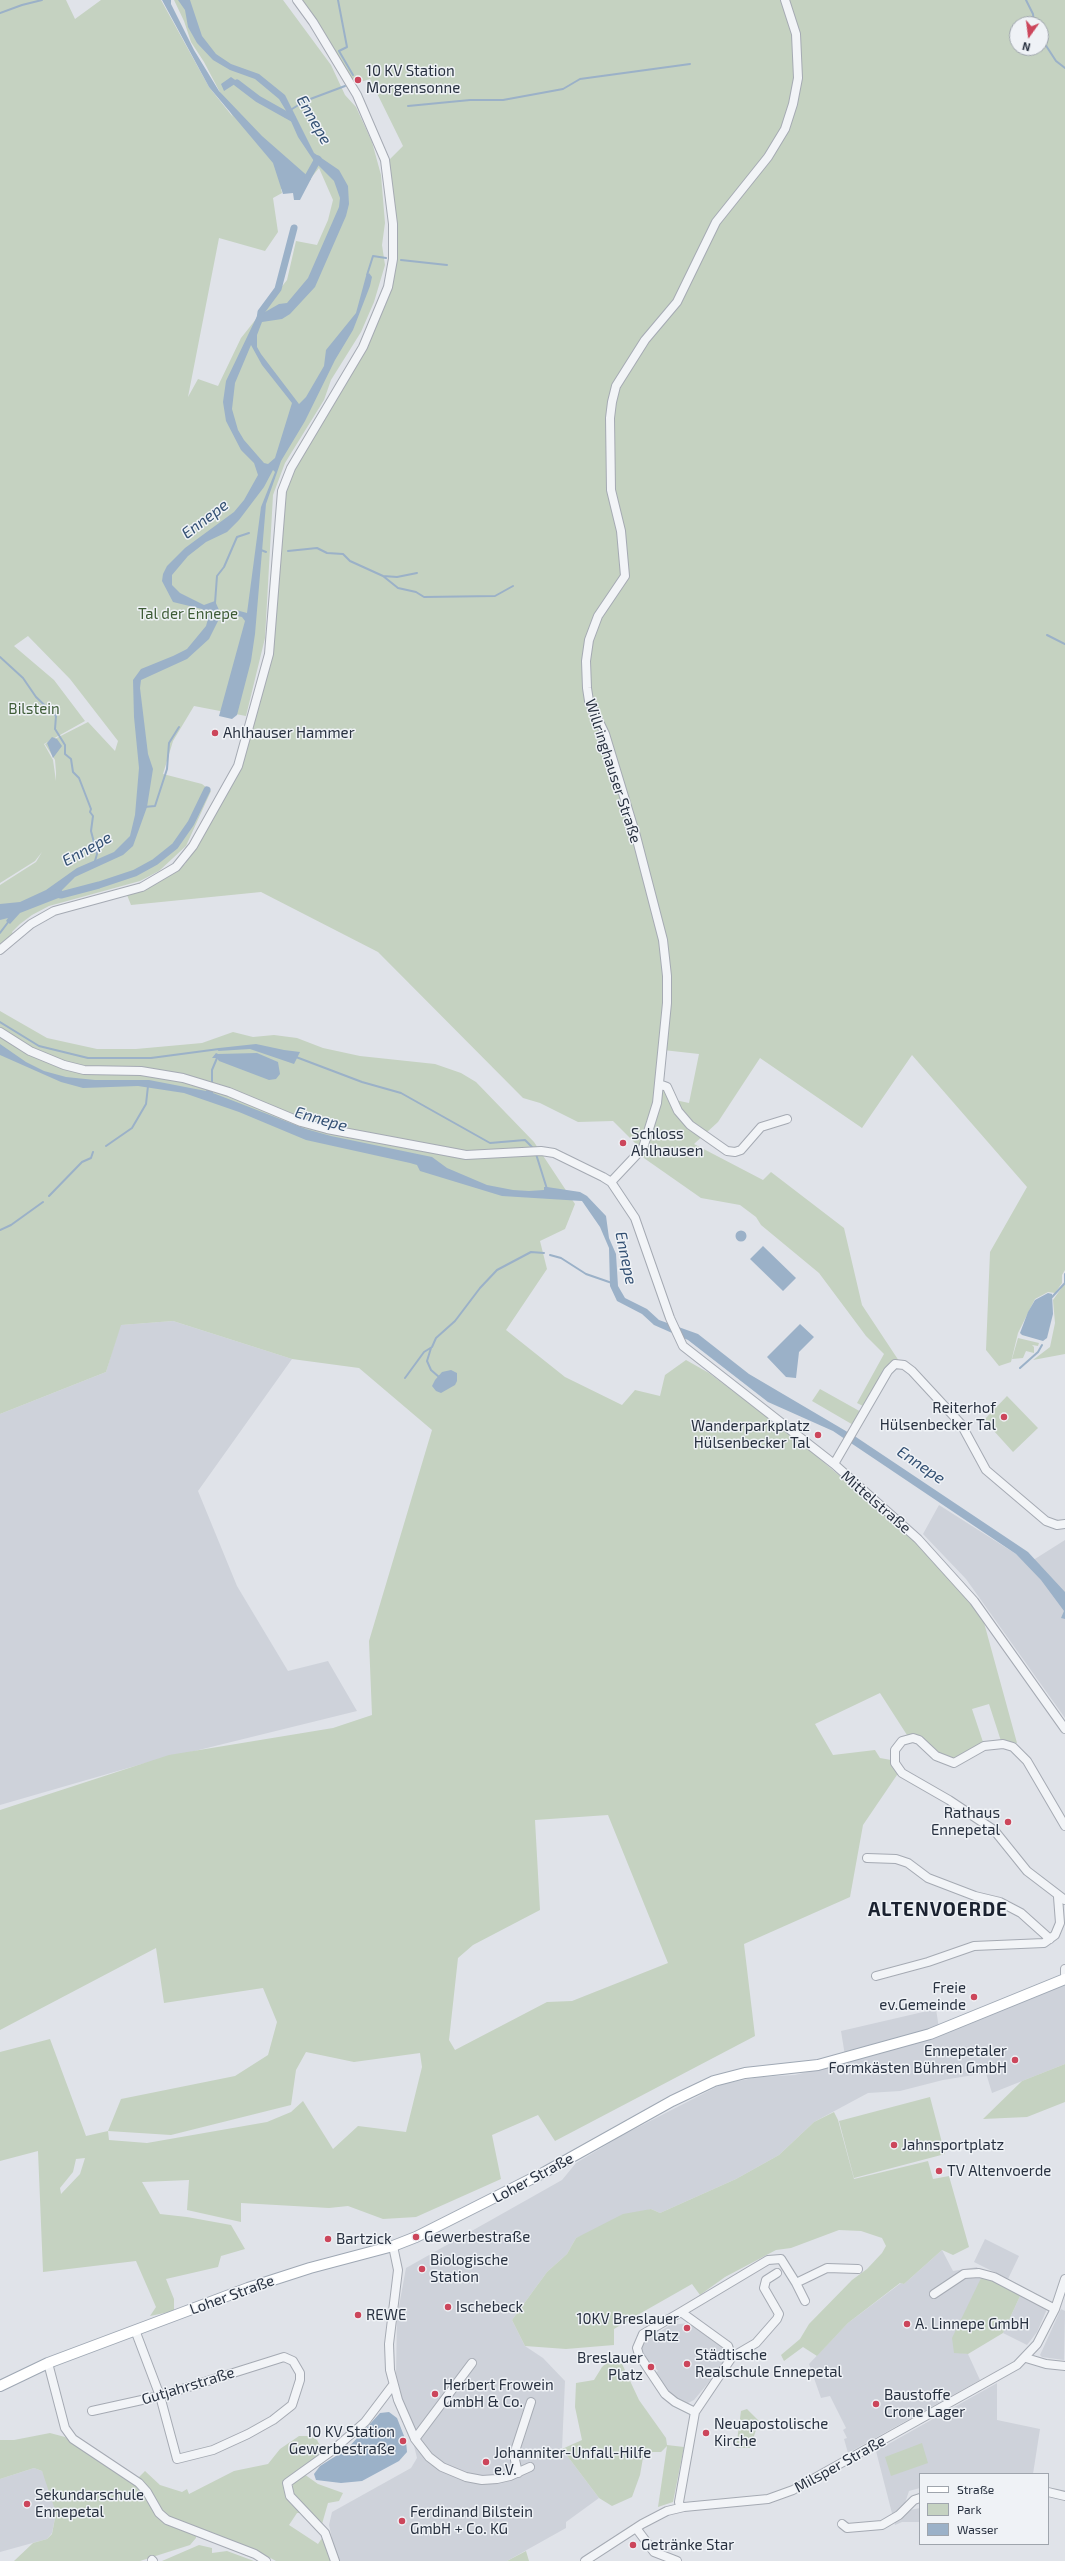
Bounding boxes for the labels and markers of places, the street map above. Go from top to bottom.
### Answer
place label: 10 KV Station Morgensonne [366,62,460,97]
marker: 10 KV Station Morgensonne [353,75,363,85]
place label: Ahlhauser Hammer [223,724,355,742]
marker: Ahlhauser Hammer [210,728,220,738]
place label: Schloss Ahlhausen [631,1125,703,1160]
marker: Schloss Ahlhausen [618,1138,628,1148]
place label: Reiterhof Hülsenbecker Tal [880,1399,996,1434]
marker: Reiterhof Hülsenbecker Tal [999,1412,1009,1422]
place label: Wanderparkplatz Hülsenbecker Tal [691,1417,810,1452]
marker: Wanderparkplatz Hülsenbecker Tal [813,1430,823,1440]
place label: Rathaus Ennepetal [931,1804,1000,1839]
marker: Rathaus Ennepetal [1003,1817,1013,1827]
place label: Freie ev.Gemeinde [879,1979,966,2014]
marker: Freie ev.Gemeinde [969,1992,979,2002]
place label: Ennepetaler Formkästen Bühren GmbH [829,2042,1007,2077]
marker: Ennepetaler Formkästen Bühren GmbH [1010,2055,1020,2065]
place label: Jahnsportplatz [902,2136,1004,2154]
marker: Jahnsportplatz [889,2140,899,2150]
place label: TV Altenvoerde [947,2162,1051,2180]
marker: TV Altenvoerde [934,2166,944,2176]
place label: Gewerbestraße [424,2228,530,2246]
place label: Bartzick [336,2230,392,2248]
marker: Gewerbestraße [411,2232,421,2242]
marker: Bartzick [323,2234,333,2244]
place label: Biologische Station [430,2251,508,2286]
marker: Biologische Station [417,2264,427,2274]
place label: Ischebeck [456,2298,523,2316]
marker: Ischebeck [443,2302,453,2312]
place label: REWE [366,2306,406,2324]
marker: REWE [353,2310,363,2320]
place label: 10KV Breslauer Platz [577,2310,679,2345]
place label: A. Linnepe GmbH [915,2315,1029,2333]
marker: A. Linnepe GmbH [902,2319,912,2329]
marker: 10KV Breslauer Platz [682,2323,692,2333]
place label: Städtische Realschule Ennepetal [695,2346,842,2381]
place label: Breslauer Platz [577,2349,643,2384]
marker: Städtische Realschule Ennepetal [682,2359,692,2369]
marker: Breslauer Platz [646,2362,656,2372]
place label: Herbert Frowein GmbH & Co. [443,2376,554,2411]
place label: Baustoffe Crone Lager [884,2386,965,2421]
marker: Herbert Frowein GmbH & Co. [430,2389,440,2399]
marker: Baustoffe Crone Lager [871,2399,881,2409]
place label: Neuapostolische Kirche [714,2415,828,2450]
place label: 10 KV Station Gewerbestraße [289,2423,395,2458]
marker: Neuapostolische Kirche [701,2428,711,2438]
marker: 10 KV Station Gewerbestraße [398,2436,408,2446]
place label: Johanniter-Unfall-Hilfe e.V. [494,2444,651,2479]
marker: Johanniter-Unfall-Hilfe e.V. [481,2457,491,2467]
place label: Sekundarschule Ennepetal [35,2486,144,2521]
marker: Sekundarschule Ennepetal [22,2499,32,2509]
place label: Ferdinand Bilstein GmbH + Co. KG [410,2503,533,2538]
marker: Ferdinand Bilstein GmbH + Co. KG [397,2516,407,2526]
place label: Getränke Star [641,2536,734,2554]
marker: Getränke Star [628,2540,638,2550]

